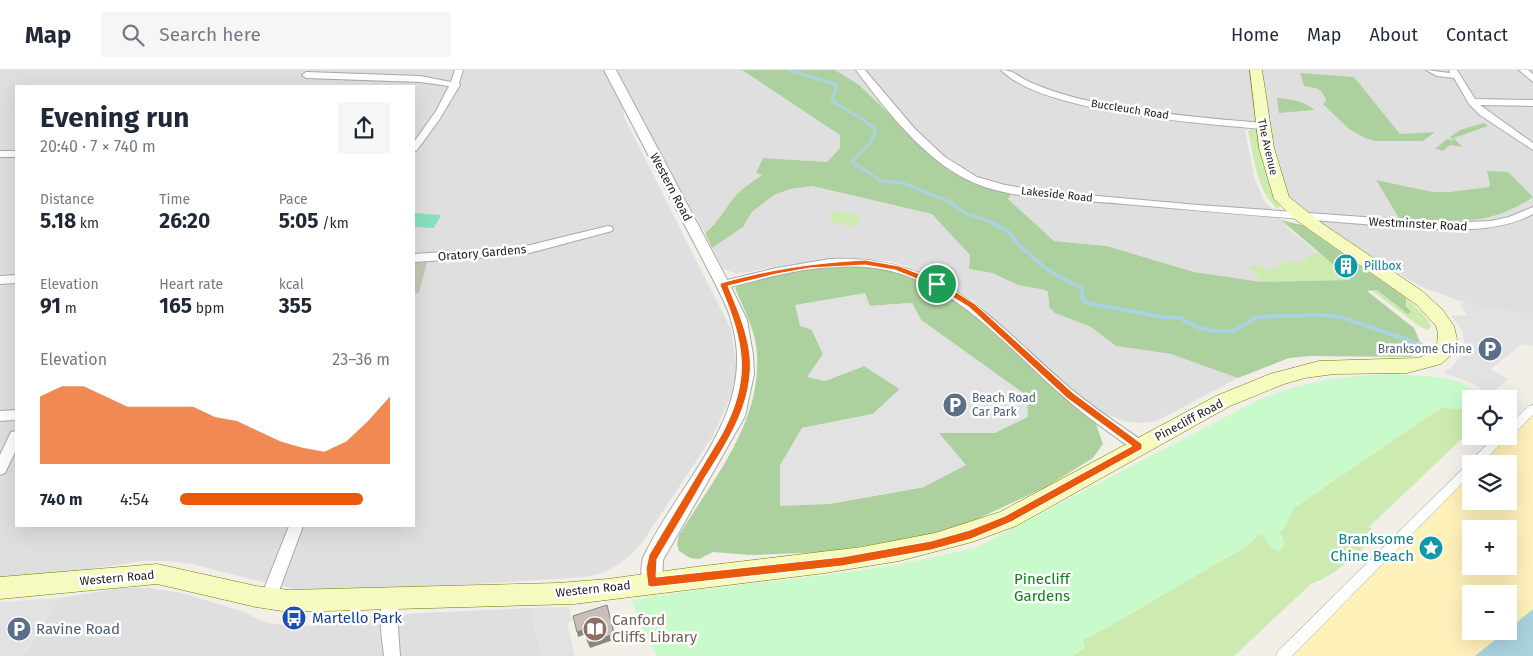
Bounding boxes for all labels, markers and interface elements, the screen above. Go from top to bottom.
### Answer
search box [101,12,451,57]
text: Map [25,21,71,49]
icon: search [119,21,147,49]
text: Search here [159,23,261,46]
text: Home [1231,24,1279,46]
text: Map [1307,24,1341,46]
text: About [1369,24,1418,46]
text: Contact [1446,24,1508,46]
street label: Buccleuch Road [1090,97,1170,122]
text: Evening run [40,101,189,134]
button: share [338,102,390,154]
street label: The Avenue [1255,118,1280,177]
text: 20:40 · 7 × 740 m [40,137,156,156]
street label: Western Road [647,151,695,223]
street label: Lakeside Road [1020,184,1093,205]
text: Distance [40,191,94,208]
text: Time [159,191,190,208]
text: Pace [279,191,308,208]
text: 5.18 [40,208,76,234]
text: 26:20 [159,208,210,234]
text: 5:05 [279,208,319,234]
street label: Westminster Road [1368,214,1468,234]
text: km [76,215,99,232]
text: /km [319,215,349,232]
street label: Oratory Gardens [437,242,527,264]
building icon: Pillbox [1333,253,1359,279]
place label: Pillbox [1364,259,1401,273]
pin [916,263,958,305]
icon: arrive [923,270,951,298]
text: Elevation [40,276,99,293]
text: Heart rate [159,276,223,293]
text: kcal [279,276,304,293]
text: 91 [40,293,61,319]
text: 165 [159,293,192,319]
text: 355 [279,293,312,319]
text: m [61,300,77,317]
text: bpm [192,300,224,317]
parking icon: Branksome Chine [1477,336,1503,362]
place label: Branksome Chine [1378,342,1472,356]
text: Elevation [40,350,107,369]
text: 23–36 m [332,350,390,369]
map controls [1462,390,1517,640]
button: locate [1462,390,1517,445]
place label: Beach Road Car Park [972,391,1036,419]
parking icon: Beach Road Car Park [942,392,968,418]
street label: Pinecliff Road [1152,396,1226,444]
button: layers [1462,455,1517,510]
text: 740 m [40,490,83,509]
text: 4:54 [120,490,149,509]
button: + [1462,520,1517,575]
place label: Branksome Chine Beach [1331,530,1414,565]
place icon: Branksome Chine Beach [1418,535,1444,561]
street label: Western Road [79,568,155,588]
park label: Pinecliff Gardens [1014,570,1071,605]
street label: Western Road [555,578,631,600]
button: − [1462,585,1517,640]
bus stop icon: Martello Park [281,605,307,631]
place label: Martello Park [312,609,402,627]
place label: Canford Cliffs Library [612,611,698,646]
parking icon: Ravine Road [6,616,32,642]
library icon: Canford Cliffs Library [582,616,608,642]
place label: Ravine Road [36,620,120,638]

